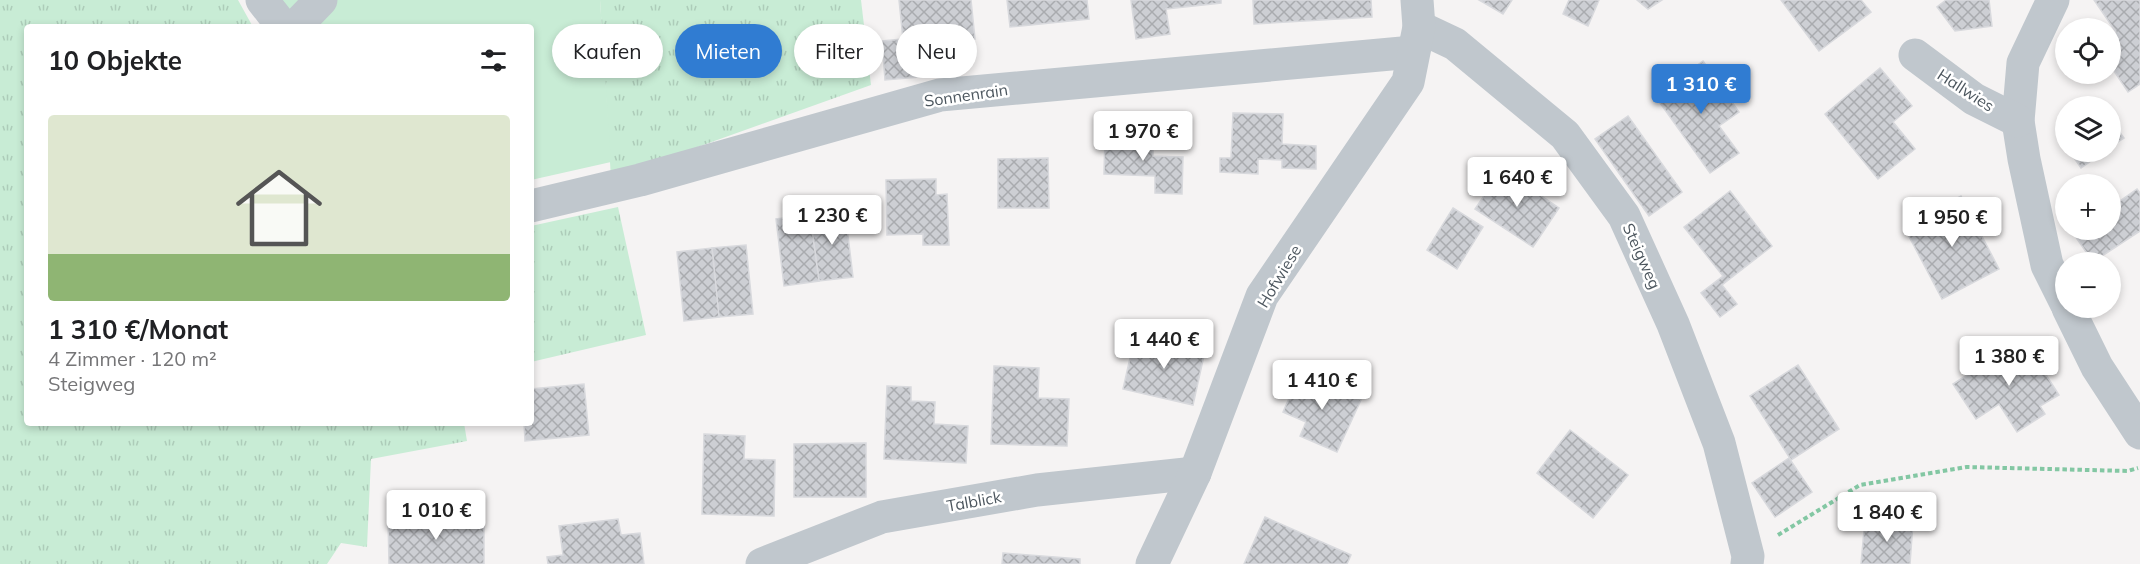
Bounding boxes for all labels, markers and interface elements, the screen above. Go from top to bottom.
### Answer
map controls [2055,18,2121,318]
button: locate [2055,18,2121,84]
chip: Kaufen [552,24,663,78]
chip: Mieten [675,24,782,78]
chip: Filter [794,24,884,78]
chip: Neu [896,24,977,78]
text: 10 Objekte [48,44,182,77]
icon: filters [477,44,510,77]
pin: 1 310 € [1646,64,1756,115]
street label: Hallwies [1934,64,1998,116]
text: 1 310 € [1666,71,1736,96]
street label: Sonnenrain [923,79,1009,111]
button: layers [2055,96,2121,162]
pin: 1 970 € [1088,111,1198,162]
text: 1 970 € [1108,118,1178,143]
icon: home [225,154,333,262]
pin: 1 640 € [1462,157,1572,208]
text: 1 640 € [1482,164,1552,189]
button: + [2055,174,2121,240]
pin: 1 230 € [777,195,887,246]
pin: 1 950 € [1897,197,2007,248]
text: 1 230 € [797,202,867,227]
text: 1 950 € [1917,204,1987,229]
street label: Steigweg [1619,220,1665,292]
street label: Hofwiese [1252,241,1306,311]
button: − [2055,252,2121,318]
text: 1 310 €/Monat [48,313,228,346]
pin: 1 440 € [1109,319,1219,370]
text: 1 440 € [1129,326,1199,351]
pin: 1 380 € [1954,336,2064,387]
text: 1 380 € [1974,343,2044,368]
text: 4 Zimmer · 120 m² [48,346,217,371]
pin: 1 410 € [1267,360,1377,411]
text: 1 410 € [1287,367,1357,392]
text: Steigweg [48,371,135,396]
street label: Talblick [945,486,1004,516]
pin: 1 010 € [381,490,491,541]
pin: 1 840 € [1832,492,1942,543]
text: 1 010 € [401,497,471,522]
text: 1 840 € [1852,499,1922,524]

